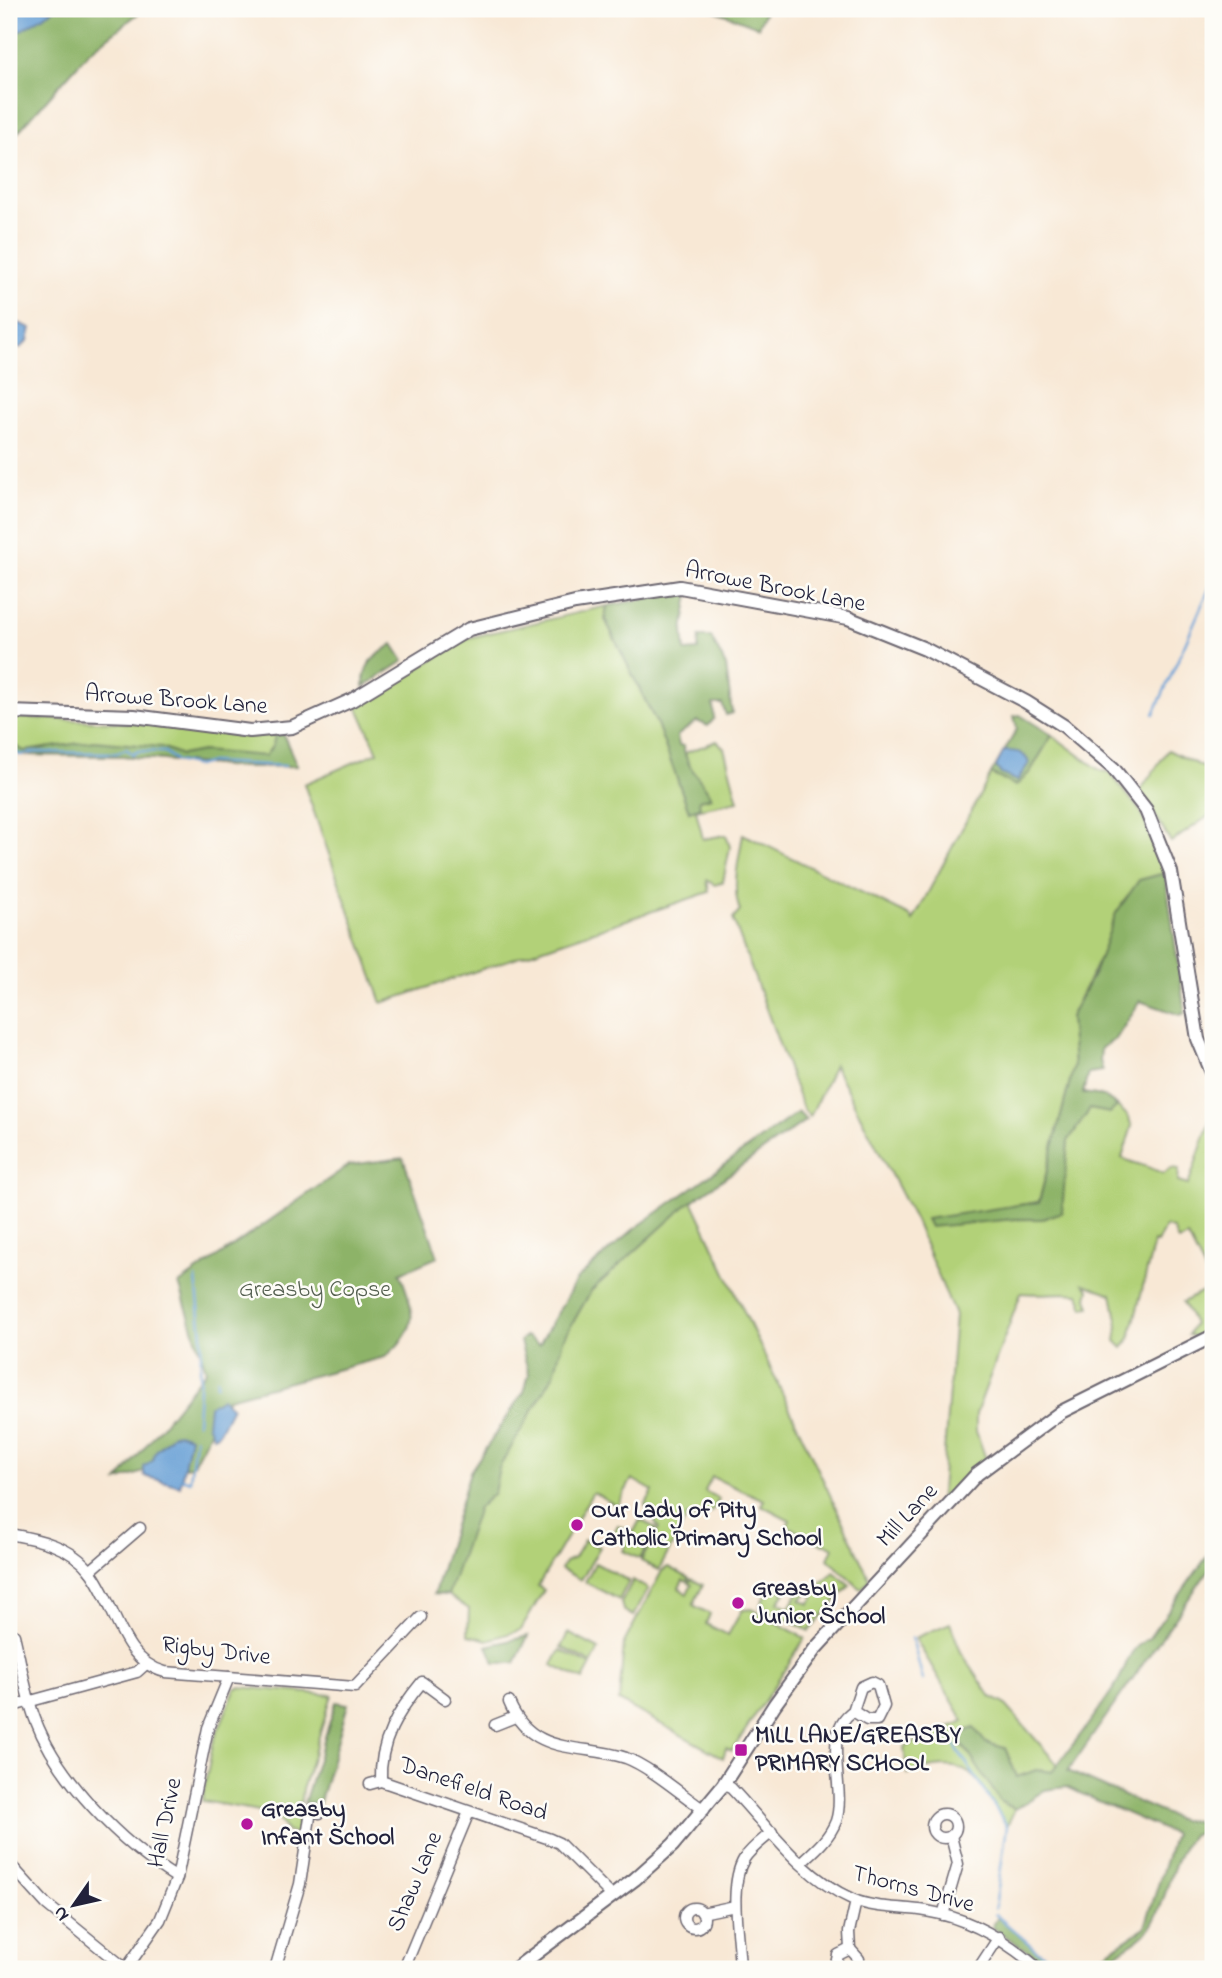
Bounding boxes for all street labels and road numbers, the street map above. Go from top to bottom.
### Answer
street label: Arrowe Brook Lane [682,553,869,623]
street label: Arrowe Brook Lane [83,677,269,725]
street label: Mill Lane [869,1476,947,1556]
street label: Rigby Drive [159,1628,273,1677]
street label: Danefield Road [393,1748,552,1832]
street label: Hall Drive [139,1775,193,1871]
street label: Shaw Lane [379,1826,453,1938]
street label: Thorns Drive [848,1857,978,1923]

